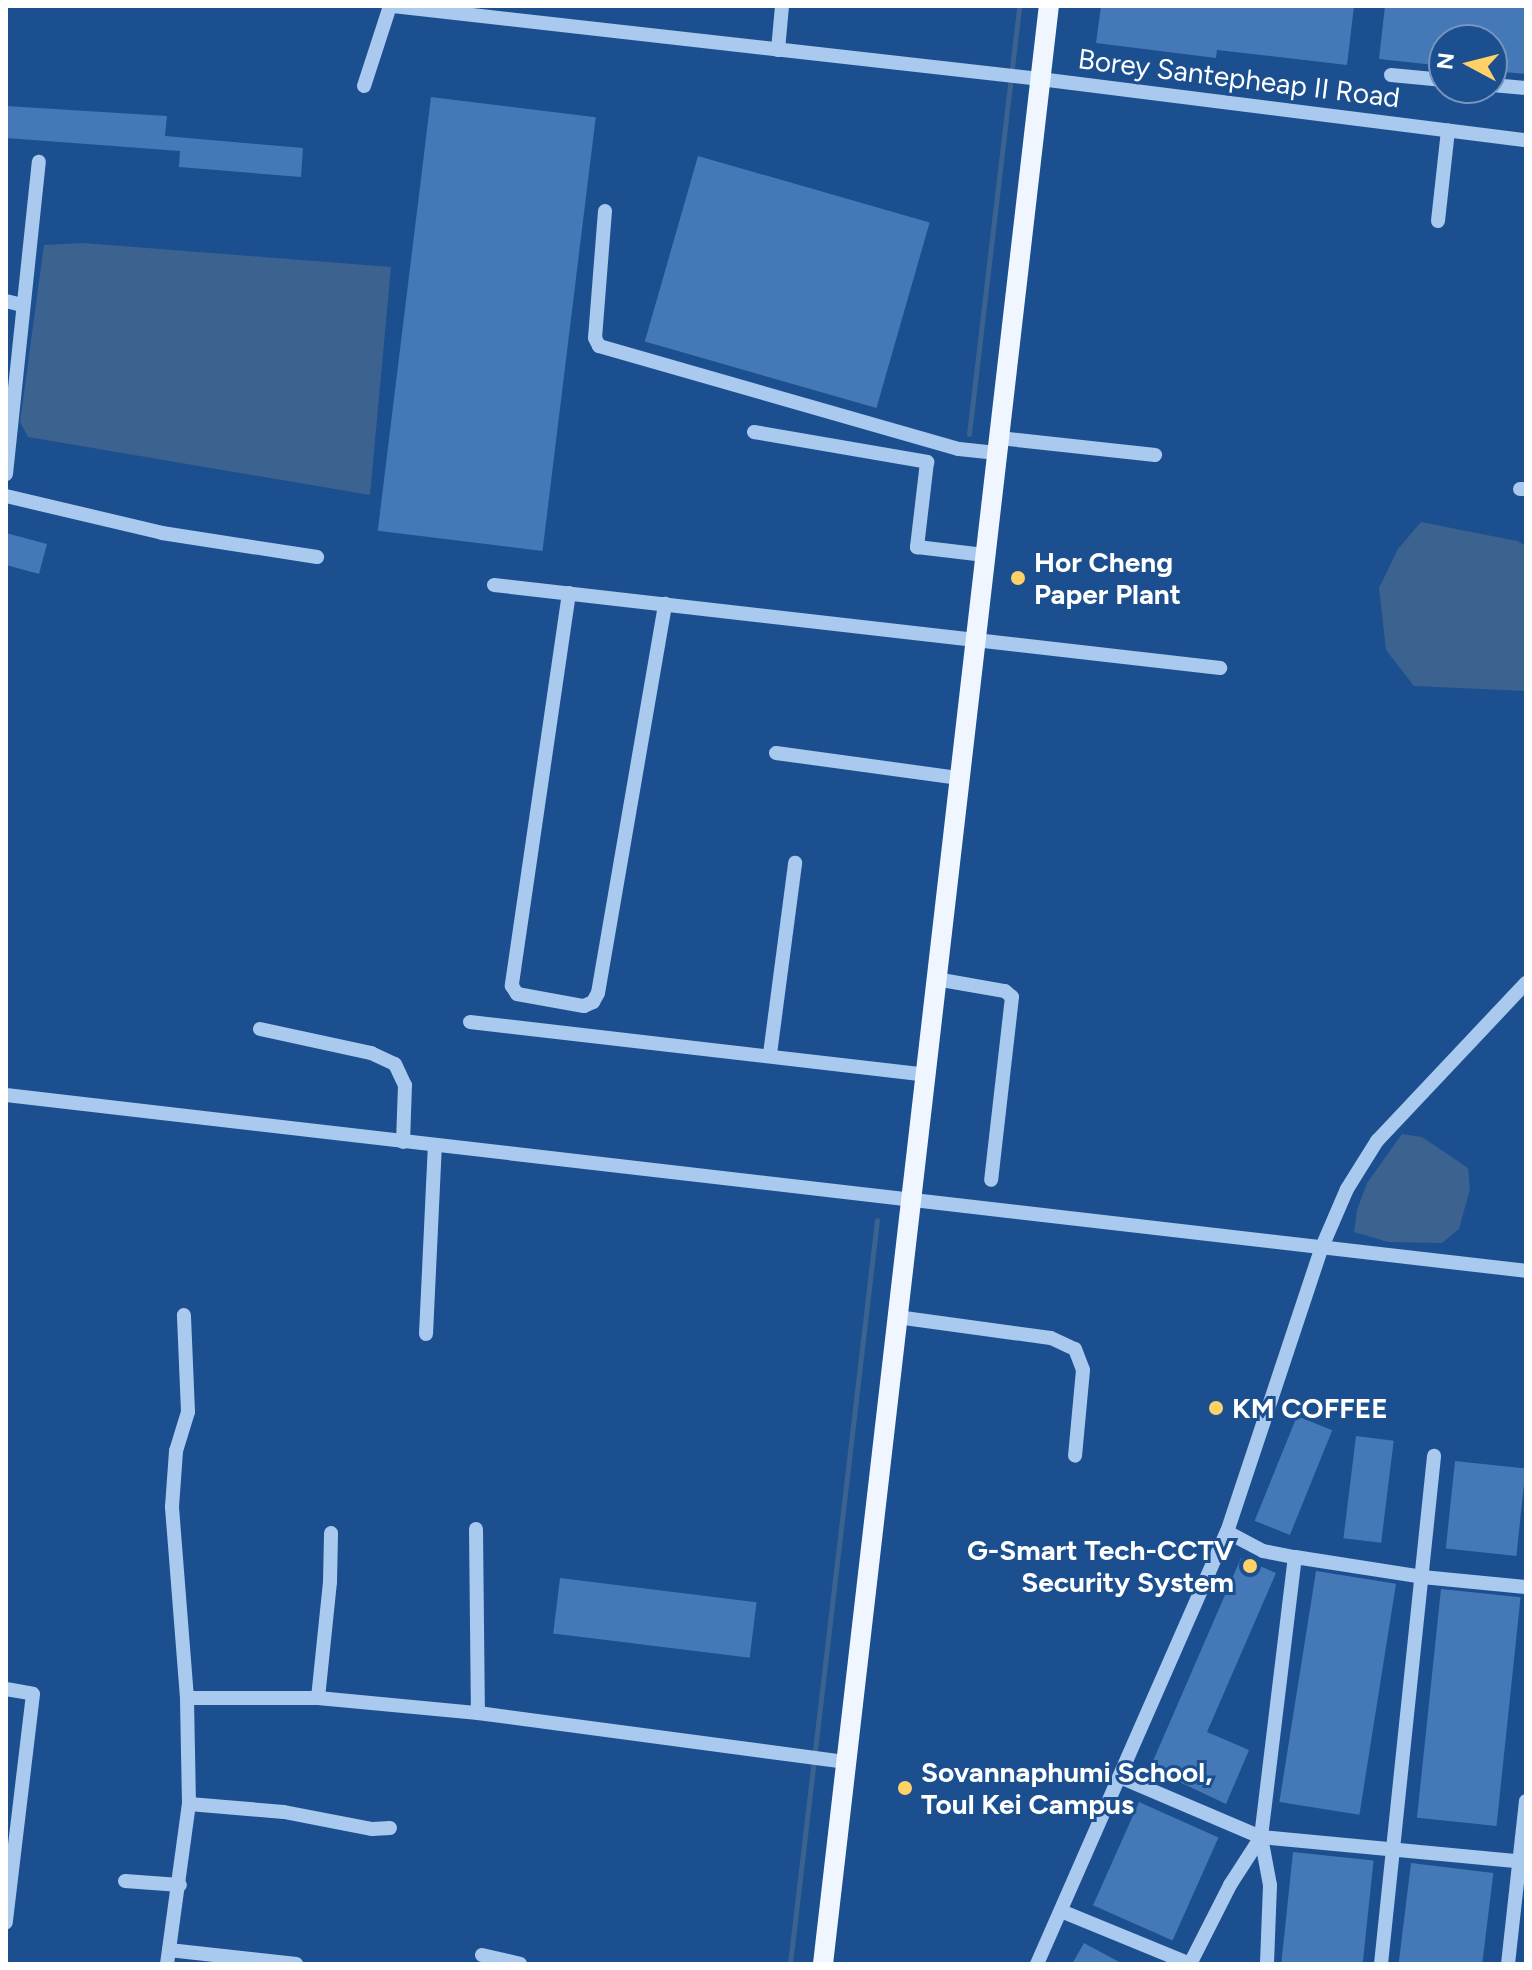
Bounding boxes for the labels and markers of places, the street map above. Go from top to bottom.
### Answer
place label: Hor Cheng Paper Plant [1034,545,1181,611]
marker: Hor Cheng Paper Plant [1009,569,1027,587]
place label: KM COFFEE [1232,1391,1388,1425]
marker: KM COFFEE [1207,1399,1225,1417]
place label: G-Smart Tech-CCTV Security System [967,1533,1234,1599]
marker: G-Smart Tech-CCTV Security System [1241,1557,1259,1575]
place label: Sovannaphumi School, Toul Kei Campus [921,1755,1212,1821]
marker: Sovannaphumi School, Toul Kei Campus [896,1779,914,1797]

